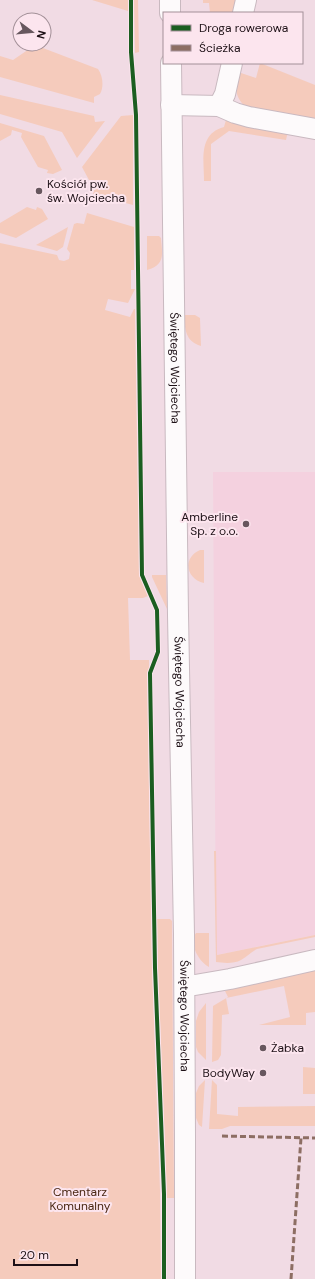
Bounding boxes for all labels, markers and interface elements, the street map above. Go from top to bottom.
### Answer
north arrow [12,12,52,52]
legend [163,12,303,64]
text: Droga rowerowa [199,20,288,36]
text: N [34,29,49,41]
text: Ścieżka [199,40,241,56]
place label: Kościół pw. św. Wojciecha [47,176,125,206]
marker: Kościół pw. św. Wojciecha [34,186,44,196]
street label: Świętego Wojciecha [166,312,184,424]
place label: Amberline Sp. z o.o. [181,509,238,539]
marker: Amberline Sp. z o.o. [241,519,251,529]
street label: Świętego Wojciecha [170,636,188,748]
street label: Świętego Wojciecha [176,960,193,1072]
place label: Żabka [271,1040,304,1056]
marker: Żabka [258,1043,268,1053]
place label: BodyWay [202,1065,255,1081]
marker: BodyWay [258,1068,268,1078]
park label: Cmentarz Komunalny [50,1184,111,1214]
scale bar [14,1241,77,1267]
text: 20 m [20,1247,49,1263]

